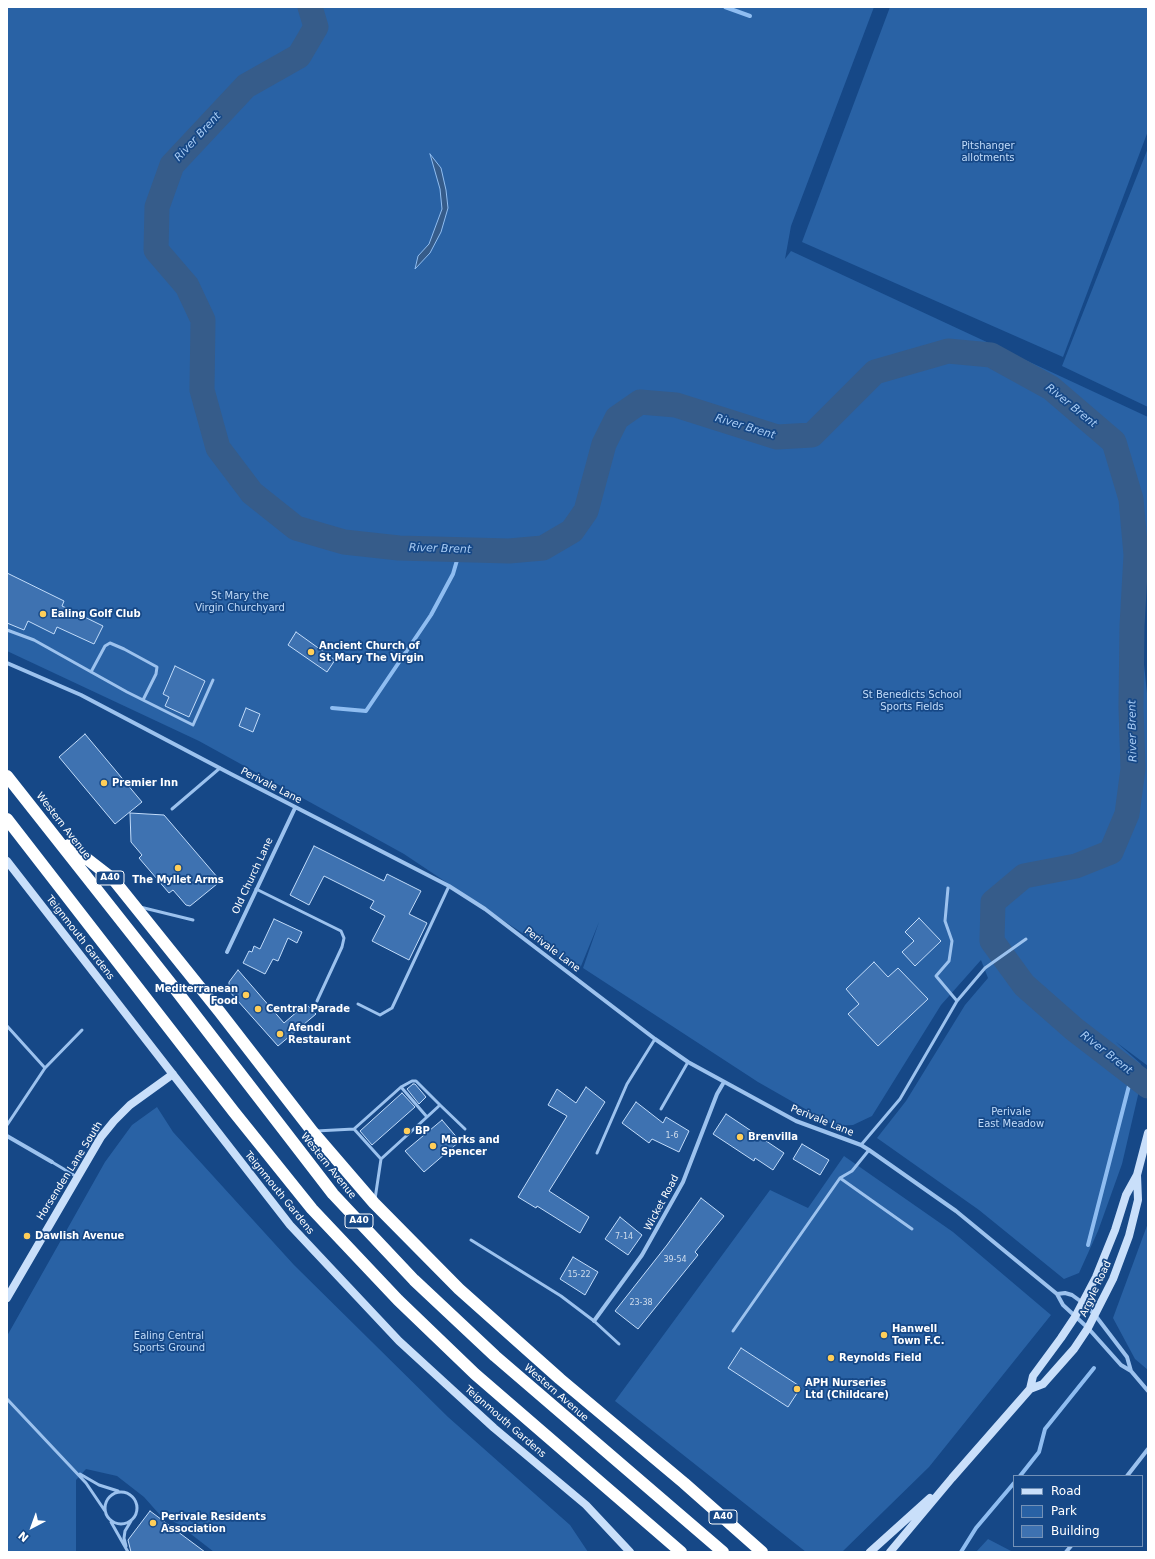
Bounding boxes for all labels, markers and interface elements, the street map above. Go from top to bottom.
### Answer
water label: River Brent [172,110,224,164]
park label: Pitshanger allotments [961,140,1015,164]
water label: River Brent [1043,381,1099,431]
water label: River Brent [713,412,777,442]
water label: River Brent [409,541,471,557]
park label: St Mary the Virgin Churchyard [195,590,285,614]
place label: Ealing Golf Club [51,608,141,620]
marker: Ealing Golf Club [38,609,48,619]
place label: Ancient Church of St Mary The Virgin [319,640,424,664]
marker: Ancient Church of St Mary The Virgin [306,647,316,657]
park label: St Benedicts School Sports Fields [862,689,962,712]
water label: River Brent [1126,700,1140,762]
street label: Perivale Lane [238,765,304,807]
place label: Premier Inn [112,777,178,789]
marker: Premier Inn [99,778,109,788]
street label: Western Avenue [33,790,93,862]
street label: Old Church Lane [230,836,276,916]
marker: The Myllet Arms [173,863,183,873]
road number: A40 [96,871,124,885]
place label: The Myllet Arms [132,874,224,886]
street label: Teignmouth Gardens [43,894,117,982]
street label: Perivale Lane [522,925,582,975]
place label: Mediterranean Food [155,983,238,1006]
marker: Mediterranean Food [241,990,251,1000]
place label: Central Parade [266,1003,350,1015]
marker: Central Parade [253,1004,263,1014]
place label: Afendi Restaurant [288,1022,351,1046]
marker: Afendi Restaurant [275,1029,285,1039]
water label: River Brent [1077,1029,1135,1077]
street label: Perivale Lane [789,1103,855,1139]
park label: Perivale East Meadow [978,1106,1044,1130]
street label: Horsenden Lane South [35,1120,105,1222]
place label: BP [415,1125,430,1137]
marker: BP [402,1126,412,1136]
street label: Western Avenue [298,1131,358,1201]
house number: 1-6 [665,1131,679,1141]
place label: Brenvilla [748,1131,798,1143]
marker: Brenvilla [735,1132,745,1142]
place label: Marks and Spencer [441,1134,500,1158]
marker: Marks and Spencer [428,1141,438,1151]
street label: Teignmouth Gardens [242,1149,316,1237]
street label: Wicket Road [642,1173,682,1233]
road number: A40 [345,1214,373,1228]
place label: Dawlish Avenue [35,1230,124,1242]
marker: Dawlish Avenue [22,1231,32,1241]
house number: 7-14 [615,1232,633,1242]
house number: 39-54 [663,1255,687,1265]
street label: Argyle Road [1078,1259,1114,1319]
house number: 15-22 [567,1270,591,1280]
house number: 23-38 [629,1298,653,1308]
place label: Hanwell Town F.C. [892,1323,944,1346]
park label: Ealing Central Sports Ground [133,1330,205,1354]
marker: Hanwell Town F.C. [879,1330,889,1340]
place label: Reynolds Field [839,1352,922,1364]
marker: Reynolds Field [826,1353,836,1363]
street label: Western Avenue [521,1362,591,1424]
place label: APH Nurseries Ltd (Childcare) [805,1377,889,1400]
street label: Teignmouth Gardens [462,1384,548,1460]
marker: APH Nurseries Ltd (Childcare) [792,1384,802,1394]
legend [1013,1475,1143,1547]
text: Road [1051,1484,1081,1498]
text: Park [1051,1504,1077,1518]
north arrow [12,1507,52,1547]
road number: A40 [709,1510,737,1524]
place label: Perivale Residents Association [161,1511,266,1534]
marker: Perivale Residents Association [148,1518,158,1528]
text: Building [1051,1524,1100,1538]
text: N [16,1529,32,1544]

